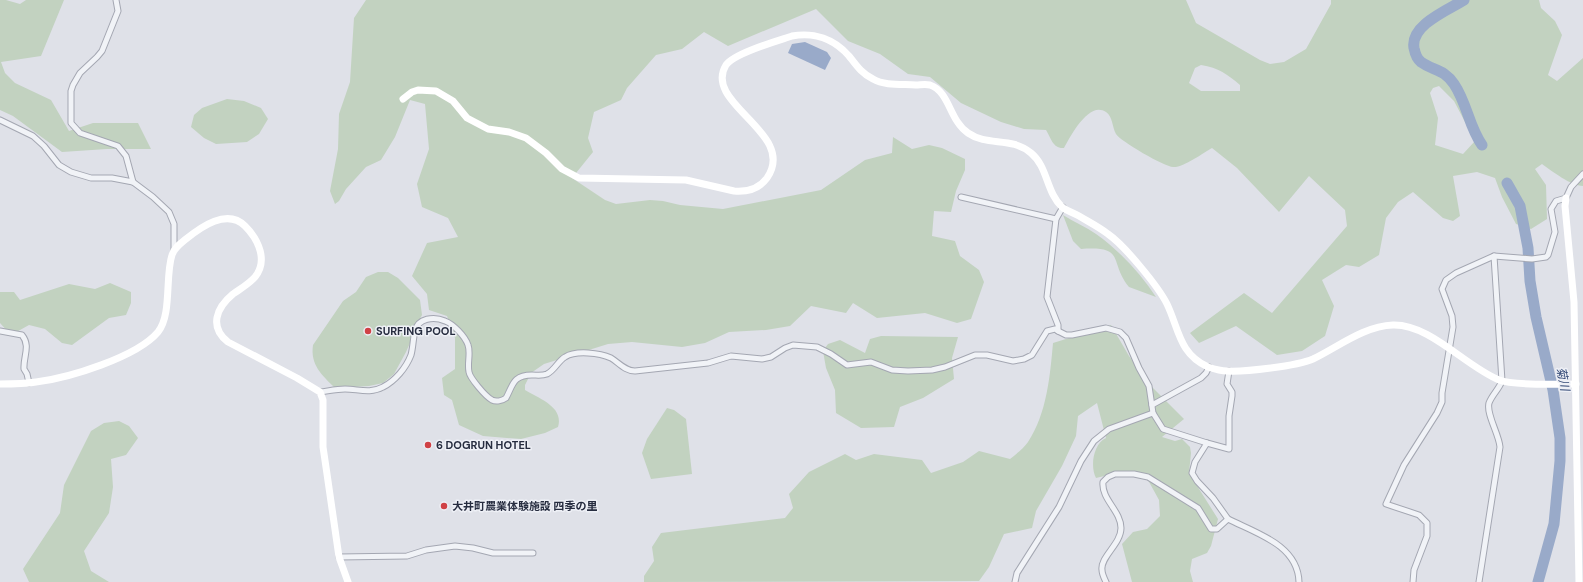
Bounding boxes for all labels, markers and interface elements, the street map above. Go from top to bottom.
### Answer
place label: SURFING POOL [376,324,456,338]
marker: SURFING POOL [363,326,373,336]
water label: 菊川 [1553,366,1574,394]
place label: 6 DOGRUN HOTEL [436,438,531,452]
marker: 6 DOGRUN HOTEL [423,440,433,450]
place label: 大井町農業体験施設 四季の里 [452,499,598,513]
marker: 大井町農業体験施設 四季の里 [439,501,449,511]

